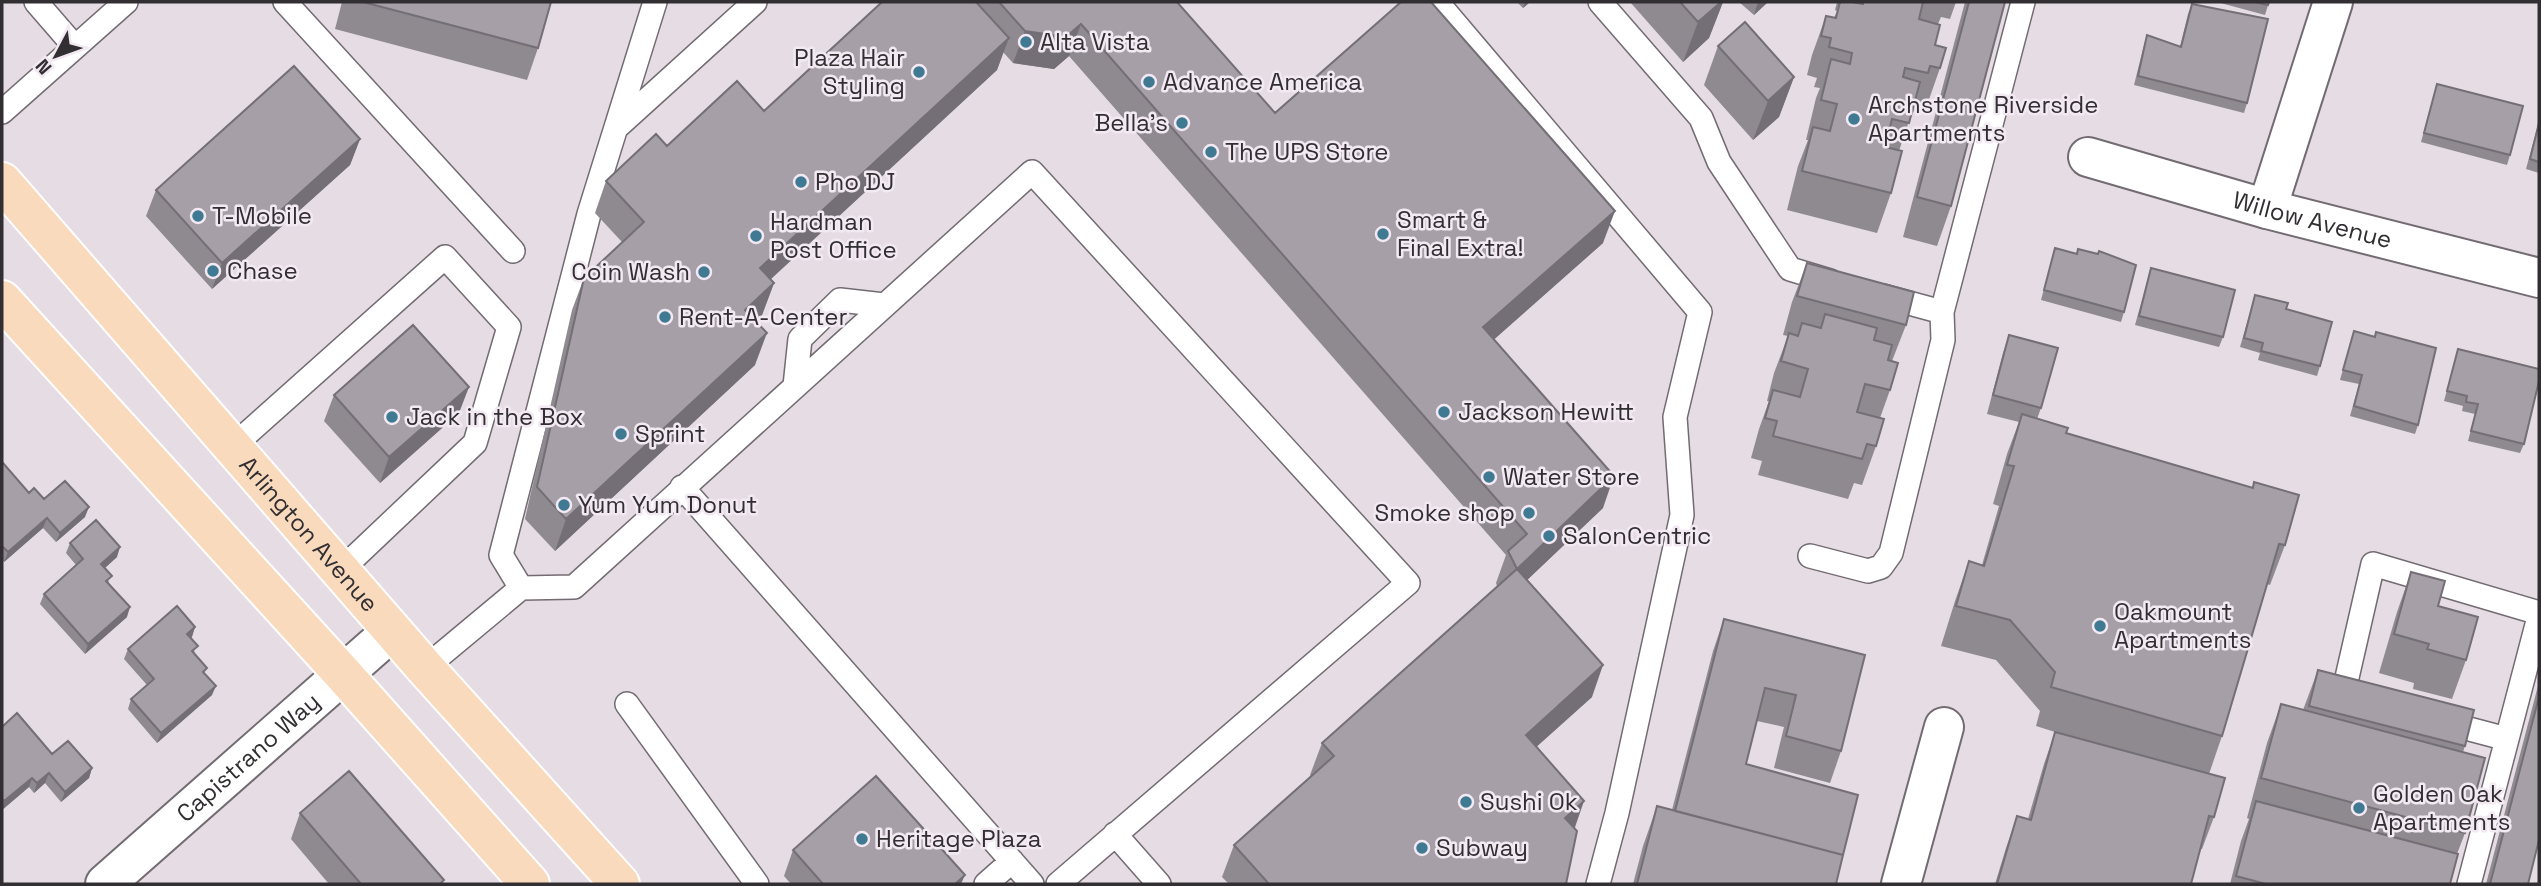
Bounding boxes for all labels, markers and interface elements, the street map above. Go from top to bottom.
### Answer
north arrow [21,21,91,91]
place label: Alta Vista [1040,26,1150,57]
marker: Alta Vista [1018,34,1034,50]
place label: Plaza Hair Styling [794,42,905,101]
text: N [30,54,57,80]
marker: Plaza Hair Styling [911,64,927,80]
place label: Advance America [1163,66,1362,97]
marker: Advance America [1141,74,1157,90]
place label: Archstone Riverside Apartments [1868,89,2098,148]
place label: Bella's [1094,107,1168,138]
marker: Archstone Riverside Apartments [1846,111,1862,127]
marker: Bella's [1174,115,1190,131]
place label: The UPS Store [1225,136,1388,167]
marker: The UPS Store [1203,144,1219,160]
place label: Pho DJ [815,166,895,197]
marker: Pho DJ [793,174,809,190]
street label: Willow Avenue [2229,184,2395,255]
place label: T-Mobile [212,200,312,231]
place label: Smart & Final Extra! [1397,204,1524,263]
place label: Hardman Post Office [770,206,897,265]
marker: T-Mobile [190,208,206,224]
marker: Smart & Final Extra! [1375,226,1391,242]
marker: Hardman Post Office [748,228,764,244]
place label: Chase [227,255,298,286]
place label: Coin Wash [571,256,690,287]
marker: Chase [205,263,221,279]
marker: Coin Wash [696,264,712,280]
place label: Rent-A-Center [679,301,848,332]
marker: Rent-A-Center [657,309,673,325]
place label: Jackson Hewitt [1458,396,1634,427]
place label: Jack in the Box [406,401,584,432]
marker: Jackson Hewitt [1436,404,1452,420]
marker: Jack in the Box [384,409,400,425]
place label: Sprint [635,418,706,449]
marker: Sprint [613,426,629,442]
street label: Arlington Avenue [233,449,385,618]
place label: Water Store [1503,461,1640,492]
marker: Water Store [1481,469,1497,485]
place label: Yum Yum Donut [578,489,757,520]
marker: Yum Yum Donut [556,497,572,513]
place label: Smoke shop [1375,497,1515,528]
marker: Smoke shop [1521,505,1537,521]
place label: SalonCentric [1563,520,1711,551]
marker: SalonCentric [1541,528,1557,544]
place label: Oakmount Apartments [2114,596,2251,655]
marker: Oakmount Apartments [2092,618,2108,634]
street label: Capistrano Way [170,686,326,829]
place label: Golden Oak Apartments [2373,778,2510,837]
place label: Sushi Ok [1480,786,1578,817]
marker: Sushi Ok [1458,794,1474,810]
marker: Golden Oak Apartments [2351,800,2367,816]
place label: Heritage Plaza [876,823,1042,854]
marker: Heritage Plaza [854,831,870,847]
place label: Subway [1436,832,1528,863]
marker: Subway [1414,840,1430,856]

